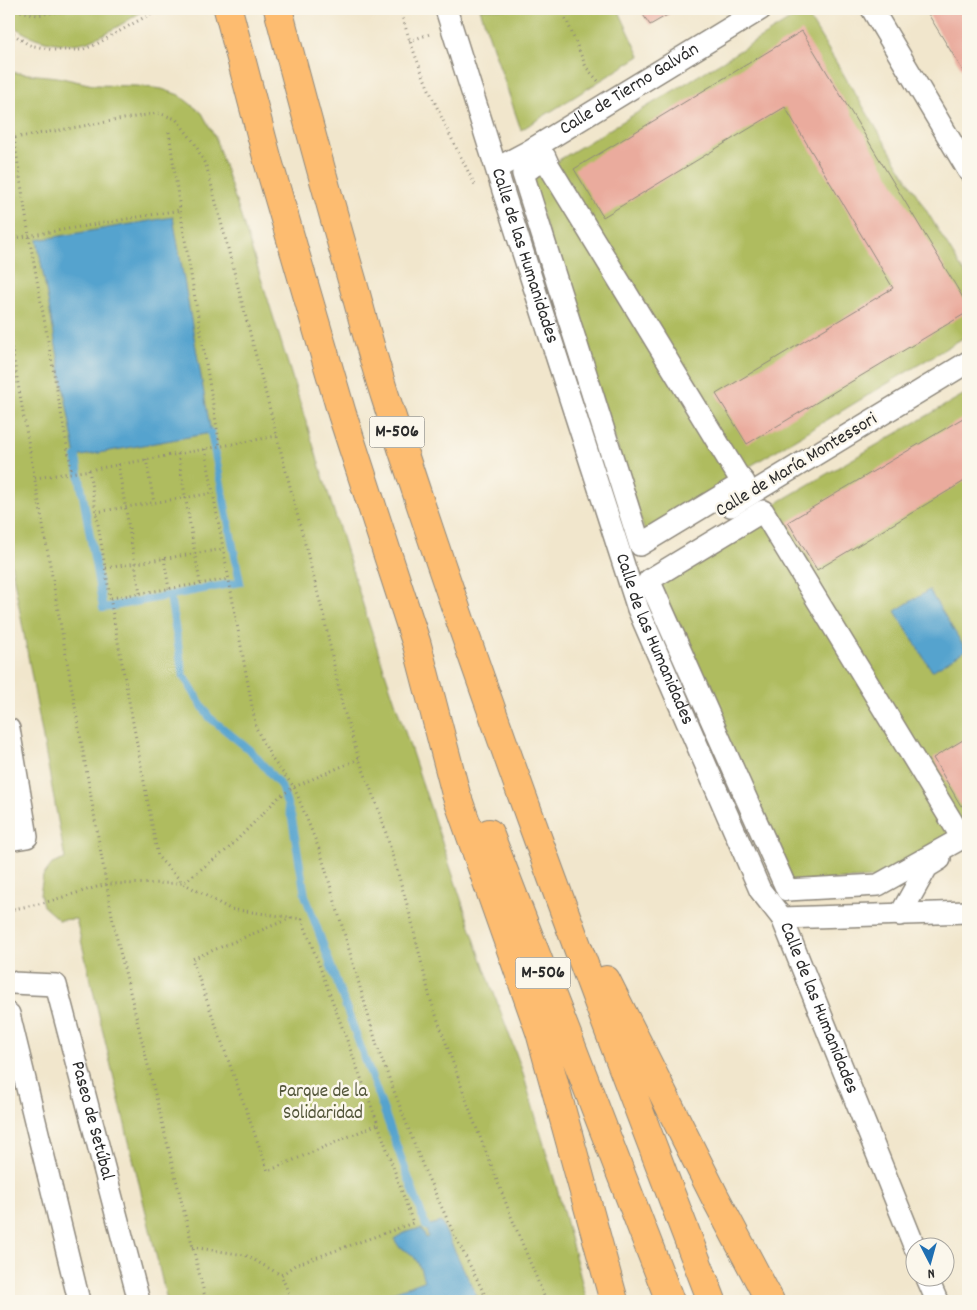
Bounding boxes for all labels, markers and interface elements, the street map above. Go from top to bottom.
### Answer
street label: Calle de Tierno Galván [555,36,704,143]
street label: Calle de las Humanidades [483,165,565,347]
street label: Calle de María Montessori [711,407,883,525]
road number: M-506 [370,417,424,448]
street label: Calle de las Humanidades [608,550,700,729]
street label: Calle de las Humanidades [772,918,865,1098]
road number: M-506 [516,958,570,988]
street label: Paseo de Setúbal [63,1058,120,1184]
park label: Parque de la Solidaridad [279,1079,369,1128]
north arrow [904,1238,954,1288]
text: N [927,1263,936,1283]

